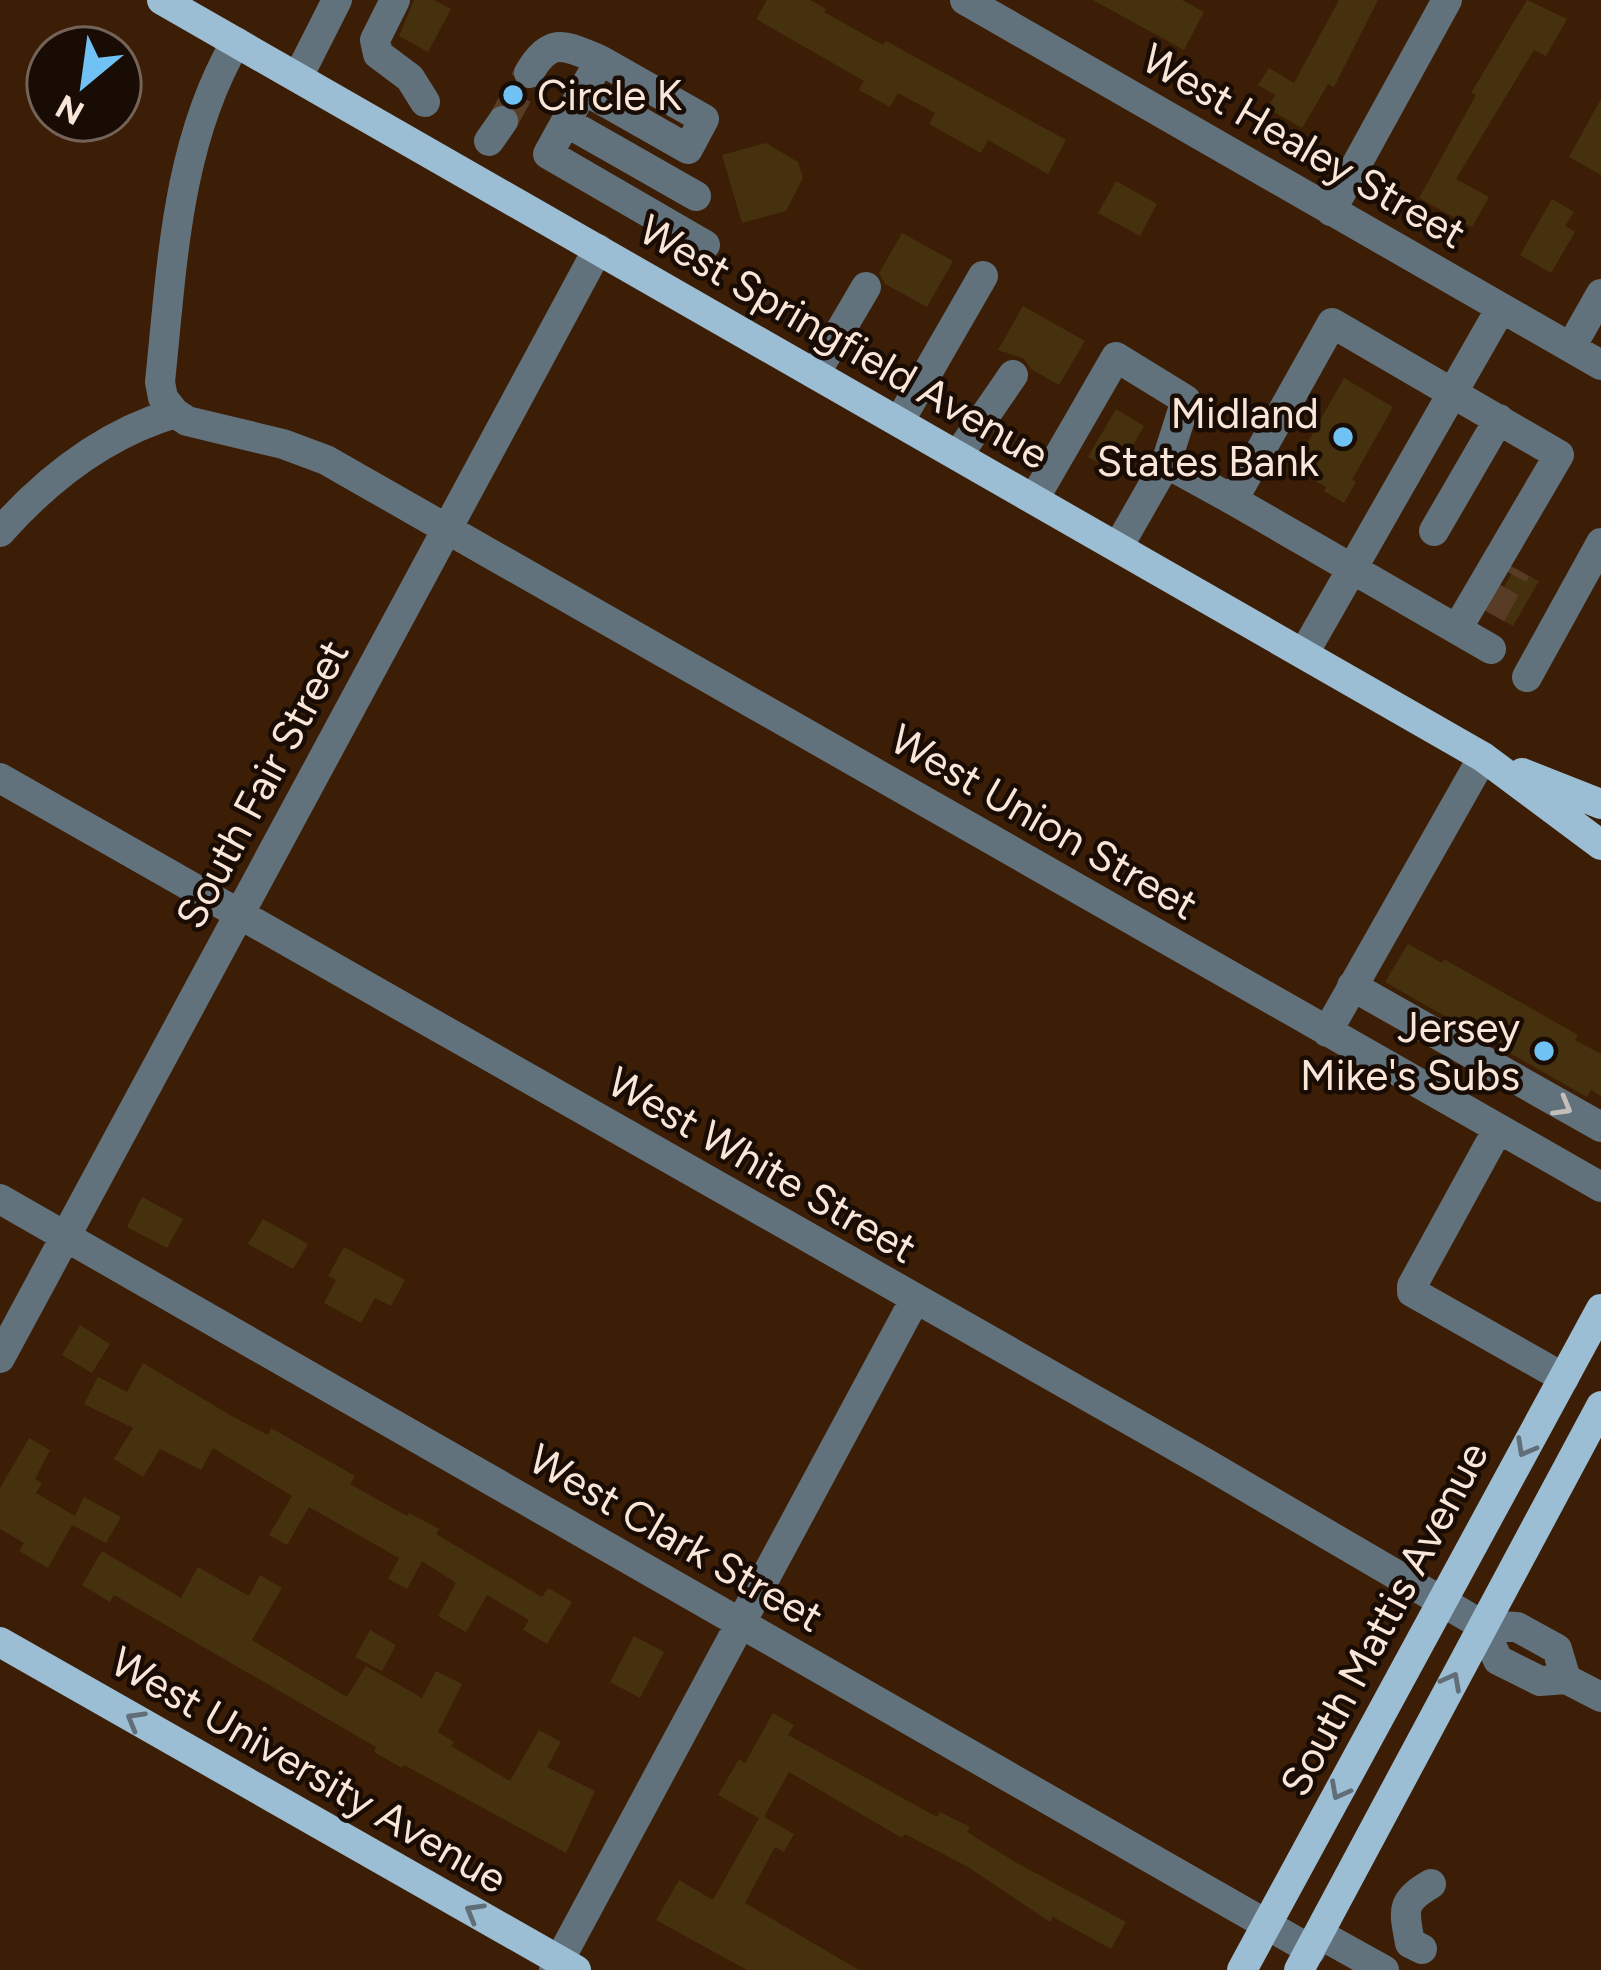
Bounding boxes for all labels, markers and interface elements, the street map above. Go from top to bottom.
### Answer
north arrow [24,24,144,144]
street label: West Healey Street [1133,33,1475,259]
place label: Circle K [537,70,682,121]
marker: Circle K [500,82,526,108]
text: N [49,87,90,133]
street label: West Springfield Avenue [630,204,1058,480]
place label: Midland States Bank [1096,388,1320,487]
marker: Midland States Bank [1330,424,1356,450]
street label: South Fair Street [165,631,359,937]
street label: West Union Street [881,713,1207,931]
place label: Jersey Mike's Subs [1300,1002,1520,1101]
marker: Jersey Mike's Subs [1531,1038,1557,1064]
street label: West White Street [599,1056,925,1274]
one-way arrow [1550,1093,1572,1116]
street label: West Clark Street [520,1433,832,1643]
street label: South Mattis Avenue [1269,1433,1499,1805]
one-way arrow [1516,1435,1539,1457]
street label: West University Avenue [102,1636,516,1904]
one-way arrow [1438,1672,1461,1693]
one-way arrow [127,1711,148,1734]
one-way arrow [1330,1778,1353,1799]
one-way arrow [466,1904,487,1927]

